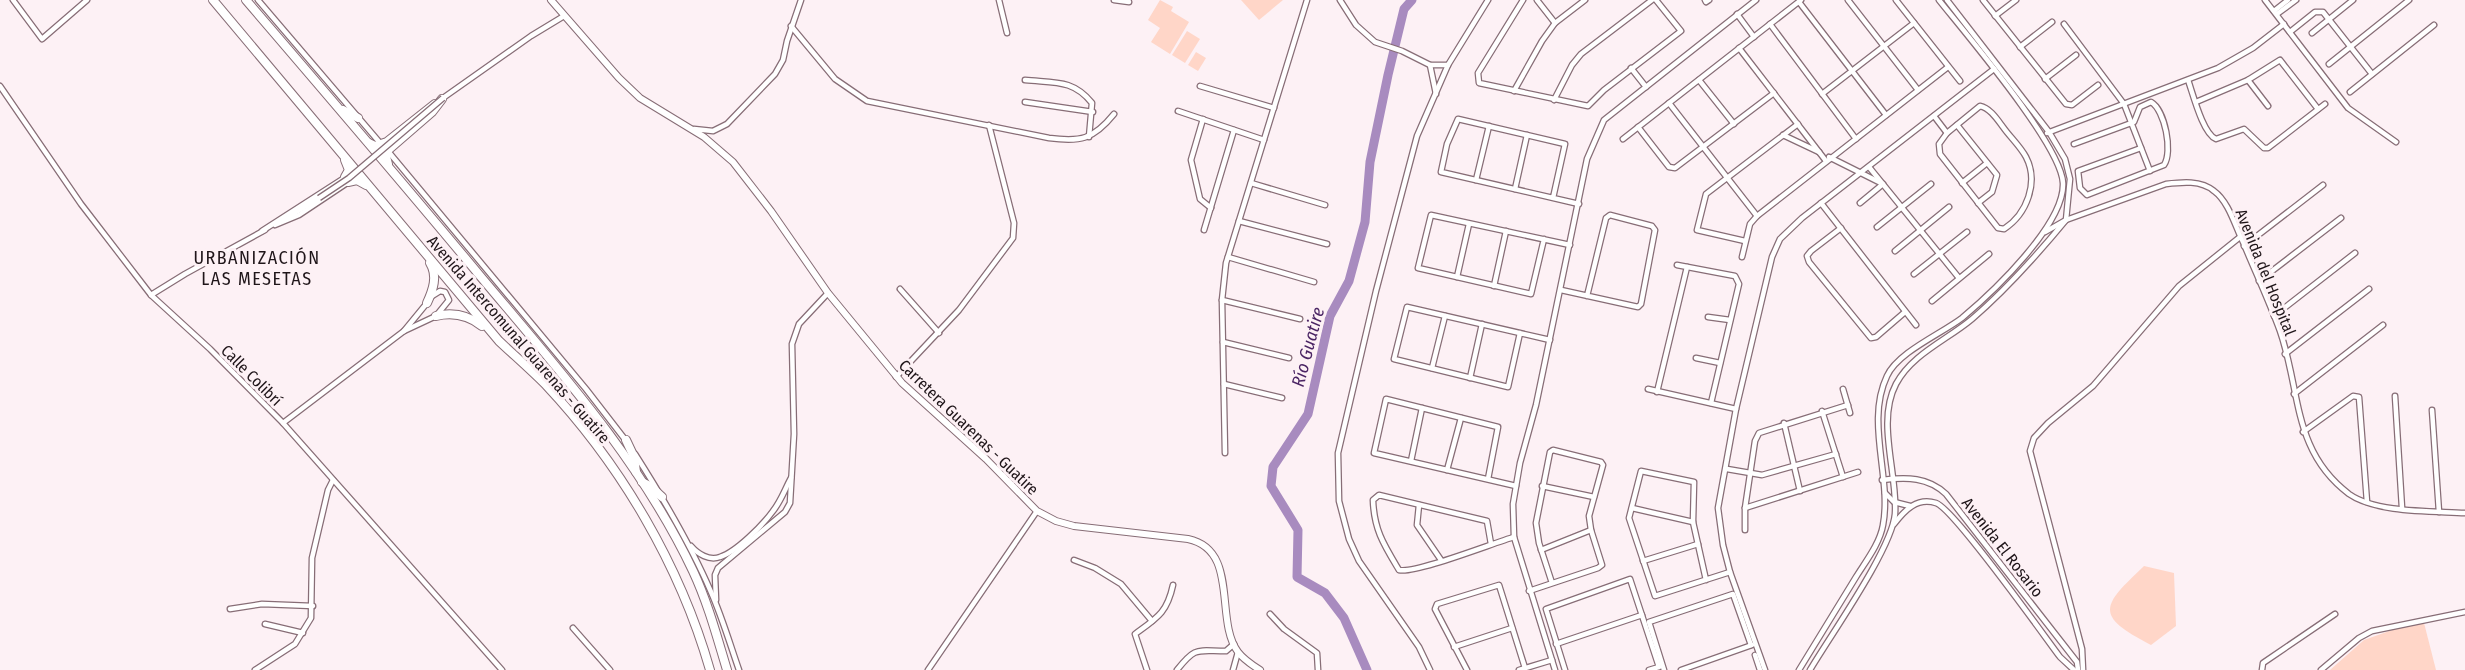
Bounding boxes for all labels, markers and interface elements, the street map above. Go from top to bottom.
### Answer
street label: Avenida del Hospital [2231,206,2300,338]
street label: Avenida Intercomunal Guarenas - Guatire [423,232,614,447]
district label: URBANIZACIÓN LAS MESETAS [193,247,321,290]
water label: Río Guatire [1287,304,1329,389]
street label: Calle Colibrí [217,341,286,410]
street label: Carretera Guarenas - Guatire [895,356,1042,499]
street label: Avenida El Rosario [1958,494,2047,601]

